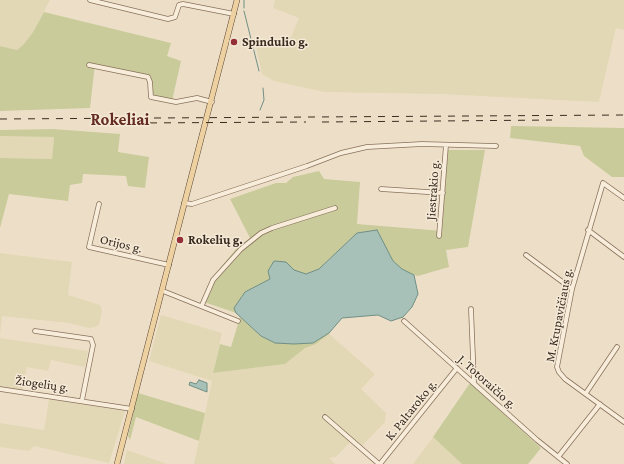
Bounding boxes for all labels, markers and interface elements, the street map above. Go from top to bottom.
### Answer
place label: Spindulio g. [242,34,308,50]
marker: Spindulio g. [229,37,239,47]
district label: Rokeliai [91,110,149,130]
street label: Jiestrakio g. [423,159,443,221]
street label: Orijos g. [98,232,144,256]
place label: Rokelių g. [188,232,243,248]
marker: Rokelių g. [175,235,185,245]
street label: M. Krupavičiaus g. [542,267,576,363]
street label: J. Totoraičio g. [454,352,520,412]
street label: Žiogelių g. [14,373,70,395]
street label: K. Paltaroko g. [382,376,440,444]

